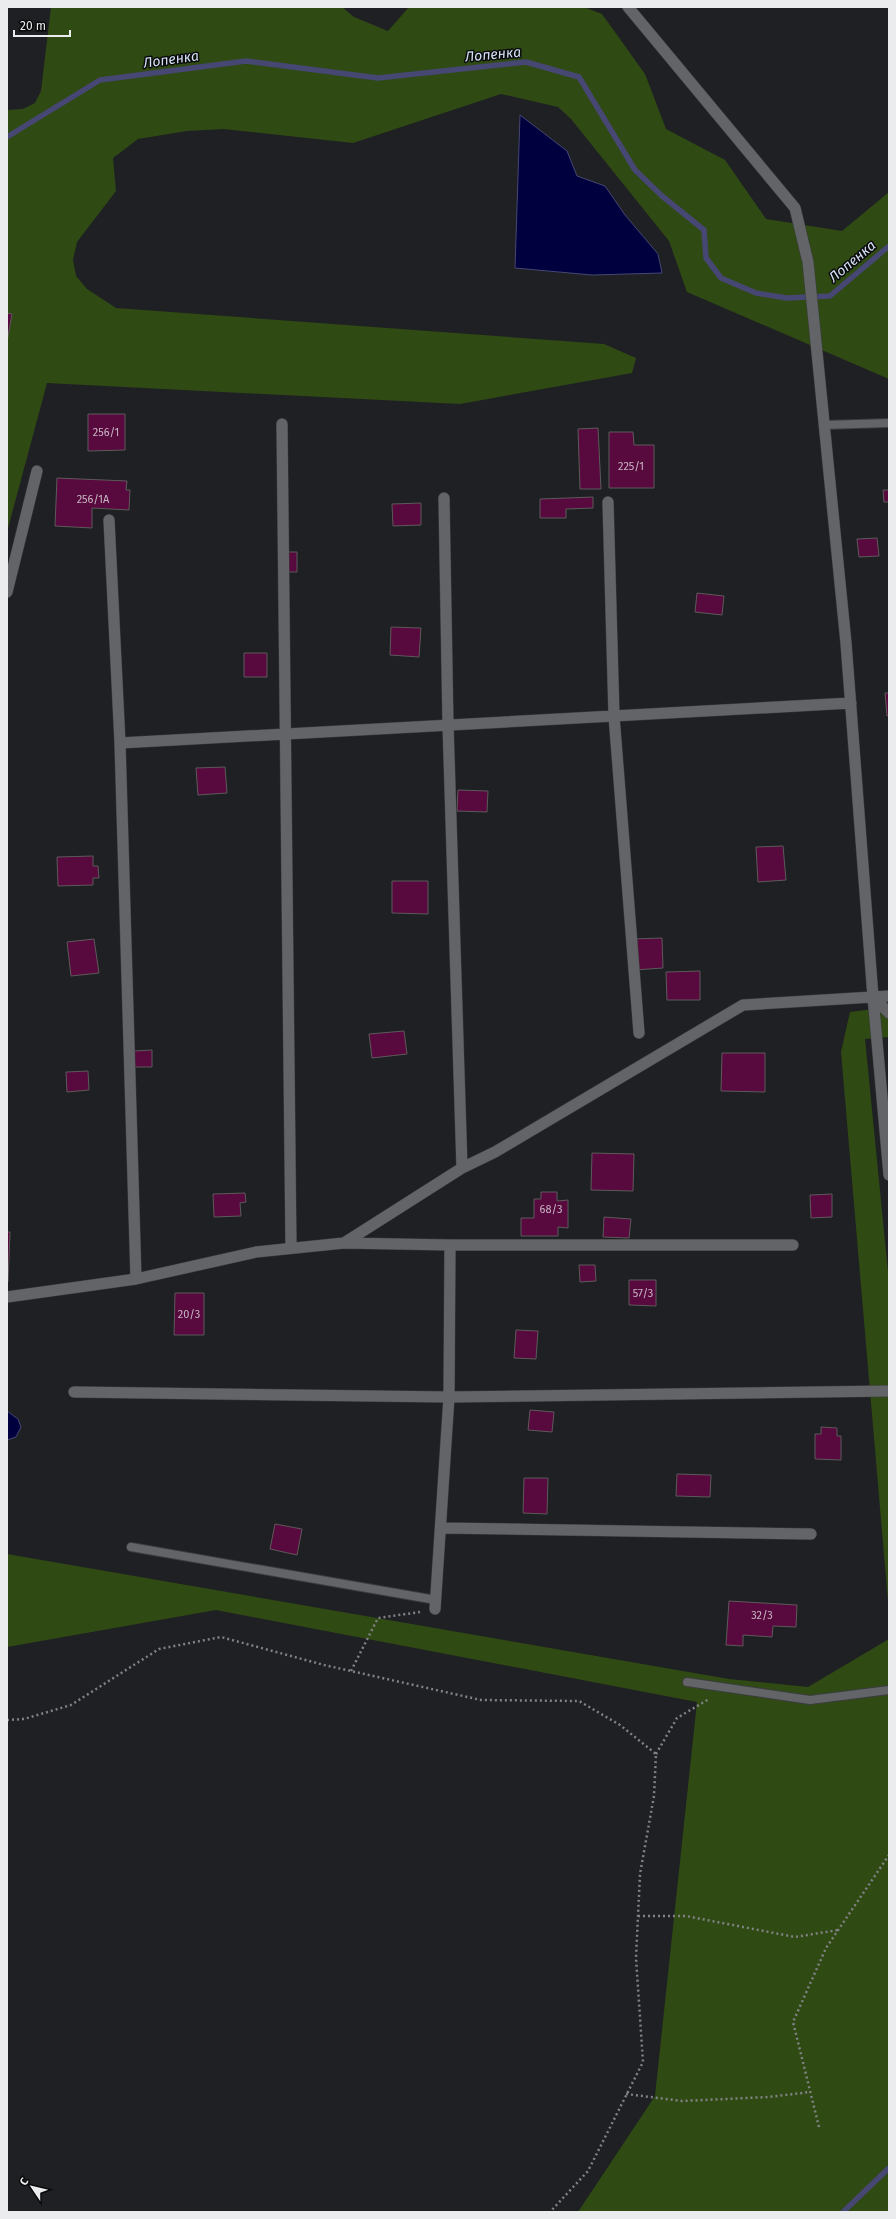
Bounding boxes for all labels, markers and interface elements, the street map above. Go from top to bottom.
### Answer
scale bar [14,12,70,38]
text: 20 m [20,19,46,33]
water label: Лопенка [463,44,522,65]
water label: Лопенка [141,47,200,72]
water label: Лопенка [825,237,879,287]
house number: 256/1 [93,426,119,439]
house number: 225/1 [618,460,644,473]
house number: 256/1А [77,493,110,506]
house number: 68/3 [540,1203,562,1216]
house number: 57/3 [633,1287,653,1300]
house number: 20/3 [178,1308,200,1321]
house number: 32/3 [751,1609,773,1622]
north arrow [12,2167,52,2207]
text: С [17,2175,32,2188]

